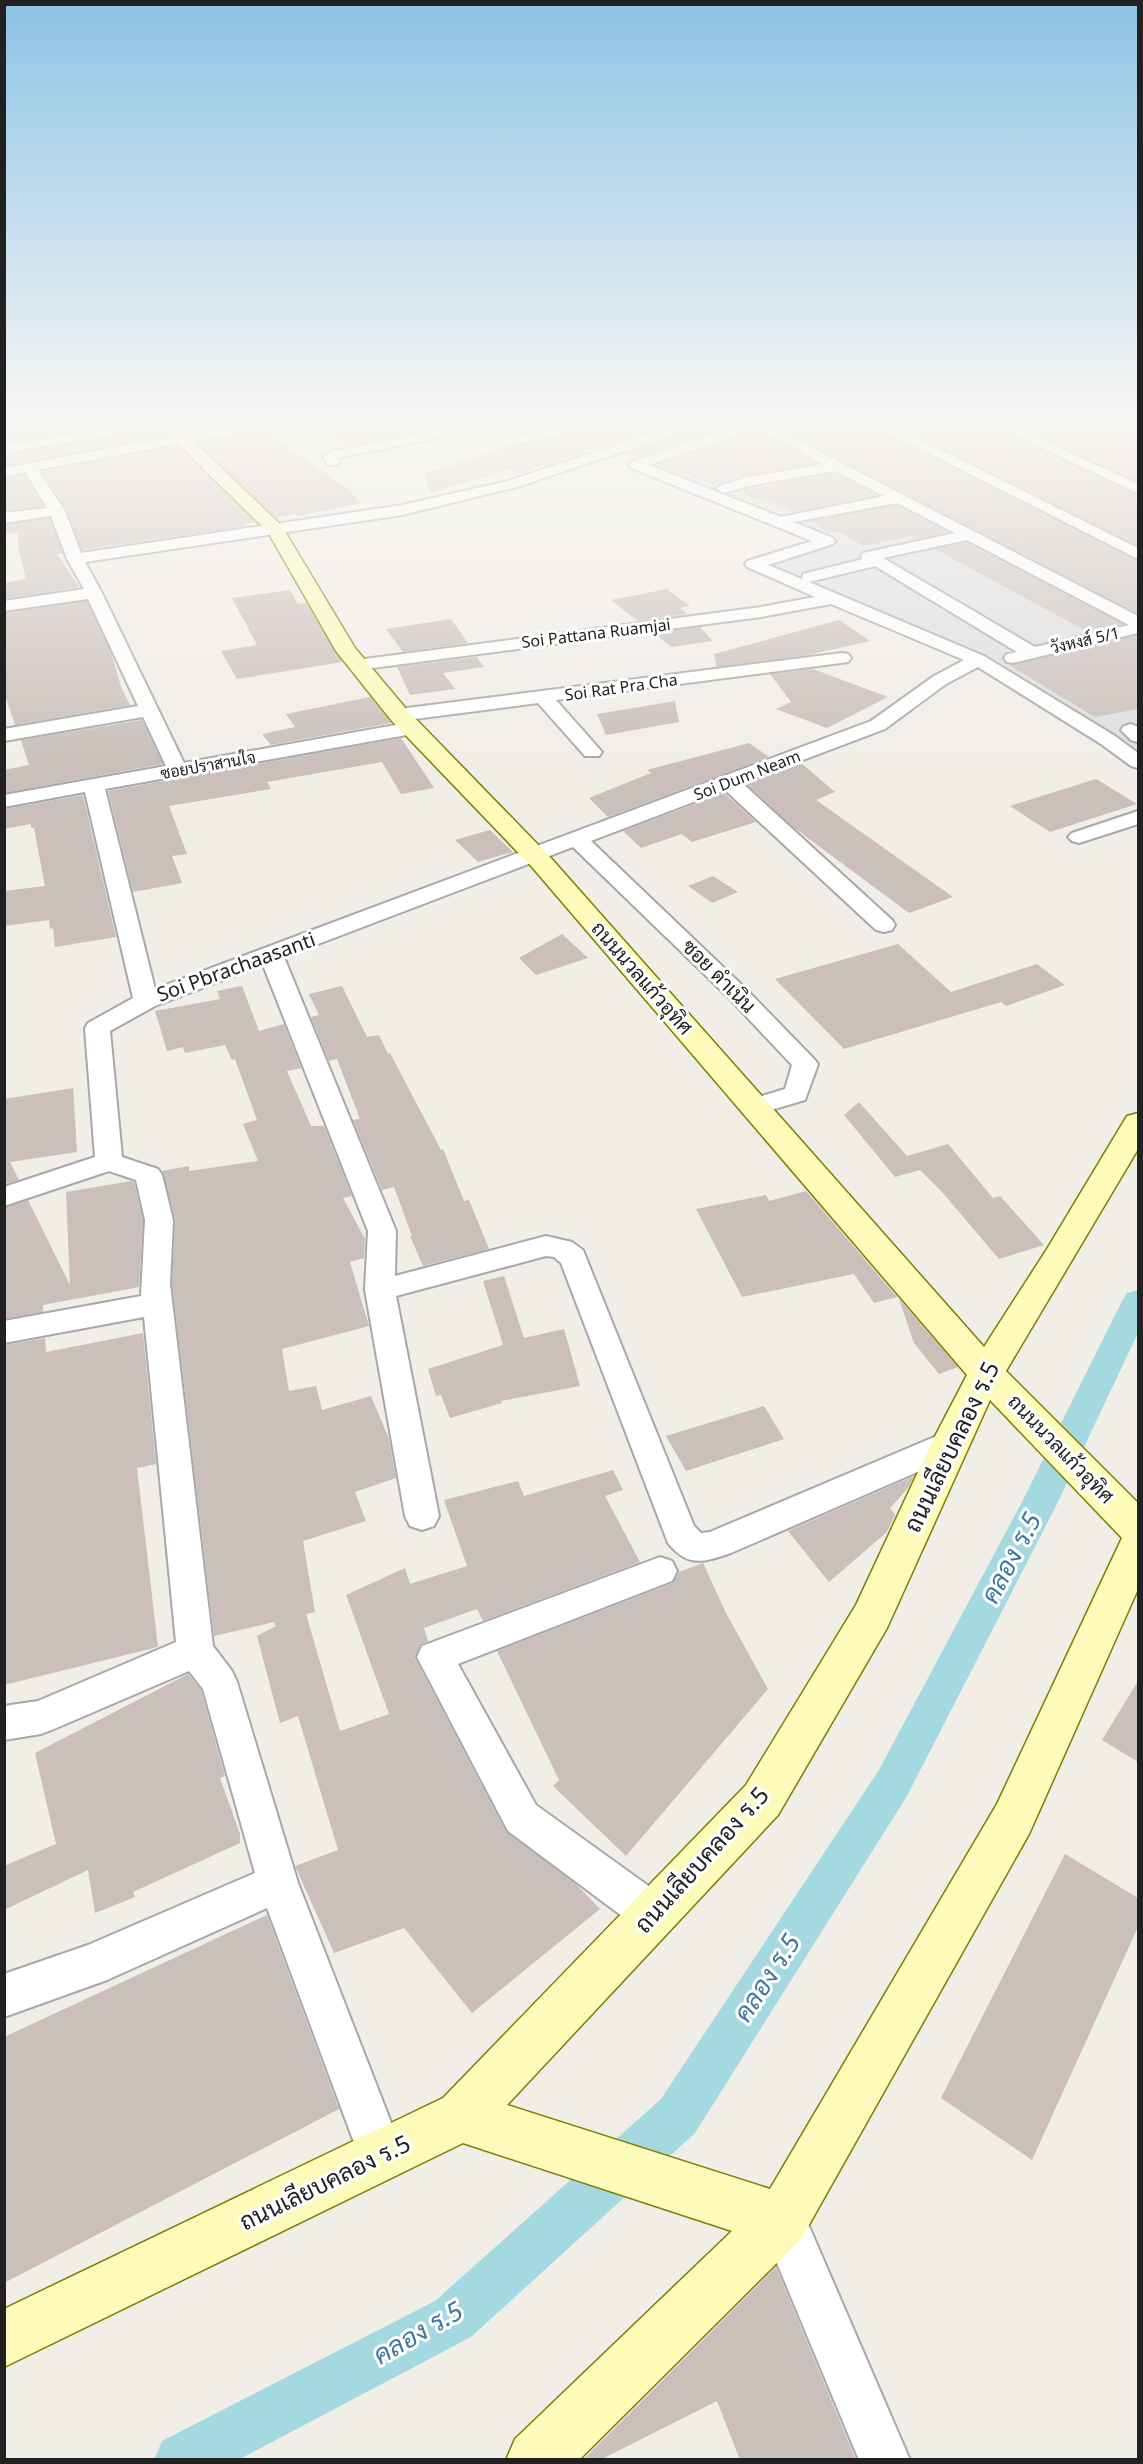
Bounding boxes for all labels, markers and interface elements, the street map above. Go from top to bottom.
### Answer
street label: Soi Pattana Ruamjai [520,613,672,653]
street label: วังหงส์ 5/1 [1048,620,1122,659]
street label: Soi Rat Pra Cha [563,668,679,706]
street label: Soi Dum Neam [691,745,803,805]
street label: ซอยปราสานใจ [159,746,257,784]
street label: ถนนนวลแก้วอุทิศ [585,915,699,1041]
street label: Soi Pbrachaasanti [153,925,319,1008]
street label: ซอย ดำเนิน [677,933,762,1018]
street label: ถนนเลียบคลอง ร.5 [895,1355,1006,1537]
street label: ถนนนวลแก้วอุทิศ [1002,1388,1120,1510]
water label: คลอง ร.5 [971,1506,1049,1609]
street label: ถนนเลียบคลอง ร.5 [626,1779,776,1939]
water label: คลอง ร.5 [724,1926,808,2028]
street label: ถนนเลียบคลอง ร.5 [233,2126,415,2237]
water label: คลอง ร.5 [366,2292,469,2372]

